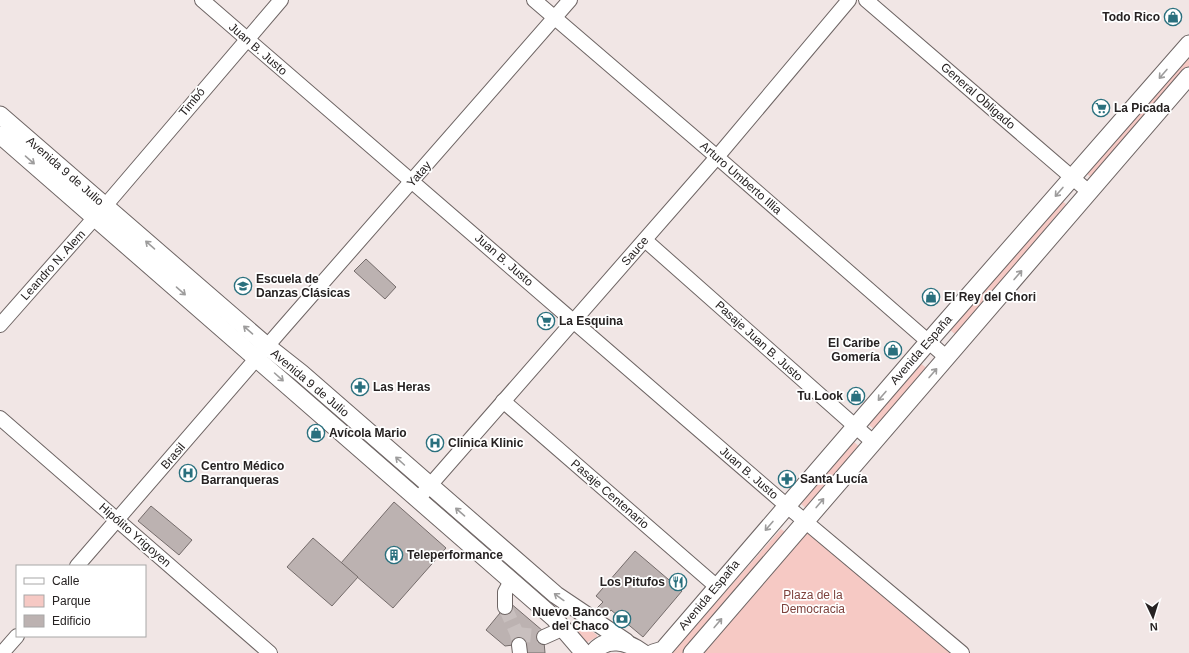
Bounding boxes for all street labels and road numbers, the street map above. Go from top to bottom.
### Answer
street label: Juan B. Justo [226,20,290,78]
street label: General Obligado [938,60,1018,132]
street label: Timbó [176,85,208,119]
street label: Avenida 9 de Julio [23,134,107,209]
street label: Arturo Umberto Illia [697,139,785,217]
street label: Yatay [404,158,434,190]
street label: Leandro N. Alem [18,227,88,303]
street label: Juan B. Justo [472,231,536,289]
street label: Sauce [619,233,652,268]
street label: Pasaje Juan B. Justo [712,298,806,384]
street label: Avenida España [887,312,955,387]
street label: Avenida 9 de Julio [268,346,352,420]
street label: Brasil [158,440,188,472]
street label: Juan B. Justo [717,444,781,502]
street label: Pasaje Centenario [568,456,652,532]
street label: Hipólito Yrigoyen [96,500,174,570]
street label: Avenida España [676,557,743,633]

